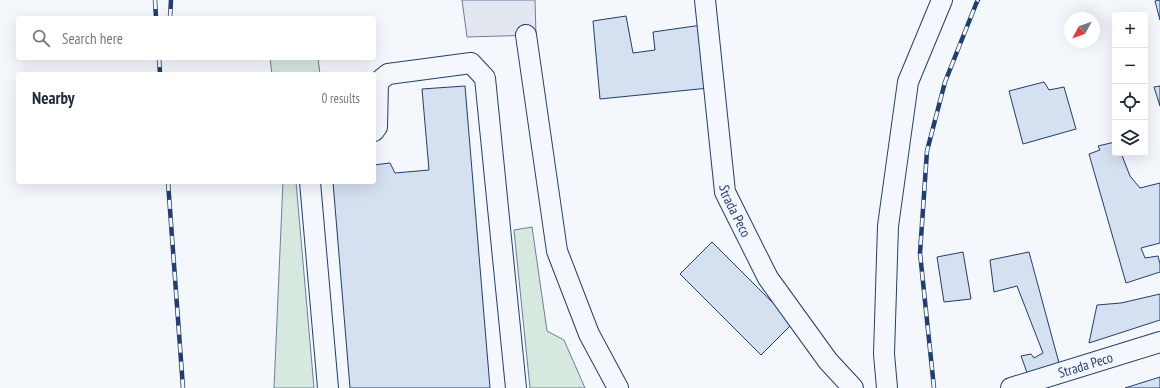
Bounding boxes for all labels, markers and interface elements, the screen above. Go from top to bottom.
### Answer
north arrow [1064,12,1100,48]
map controls [1112,12,1148,156]
button: + [1112,12,1148,48]
search box [16,16,376,60]
icon: search [30,27,52,49]
text: Search here [62,29,123,48]
button: − [1112,48,1148,84]
button: locate [1112,84,1148,120]
text: Nearby [32,87,75,109]
text: 0 results [321,90,360,107]
button: layers [1112,120,1148,156]
street label: Strada Peco [715,184,755,240]
street label: Strada Peco [1056,348,1115,382]

